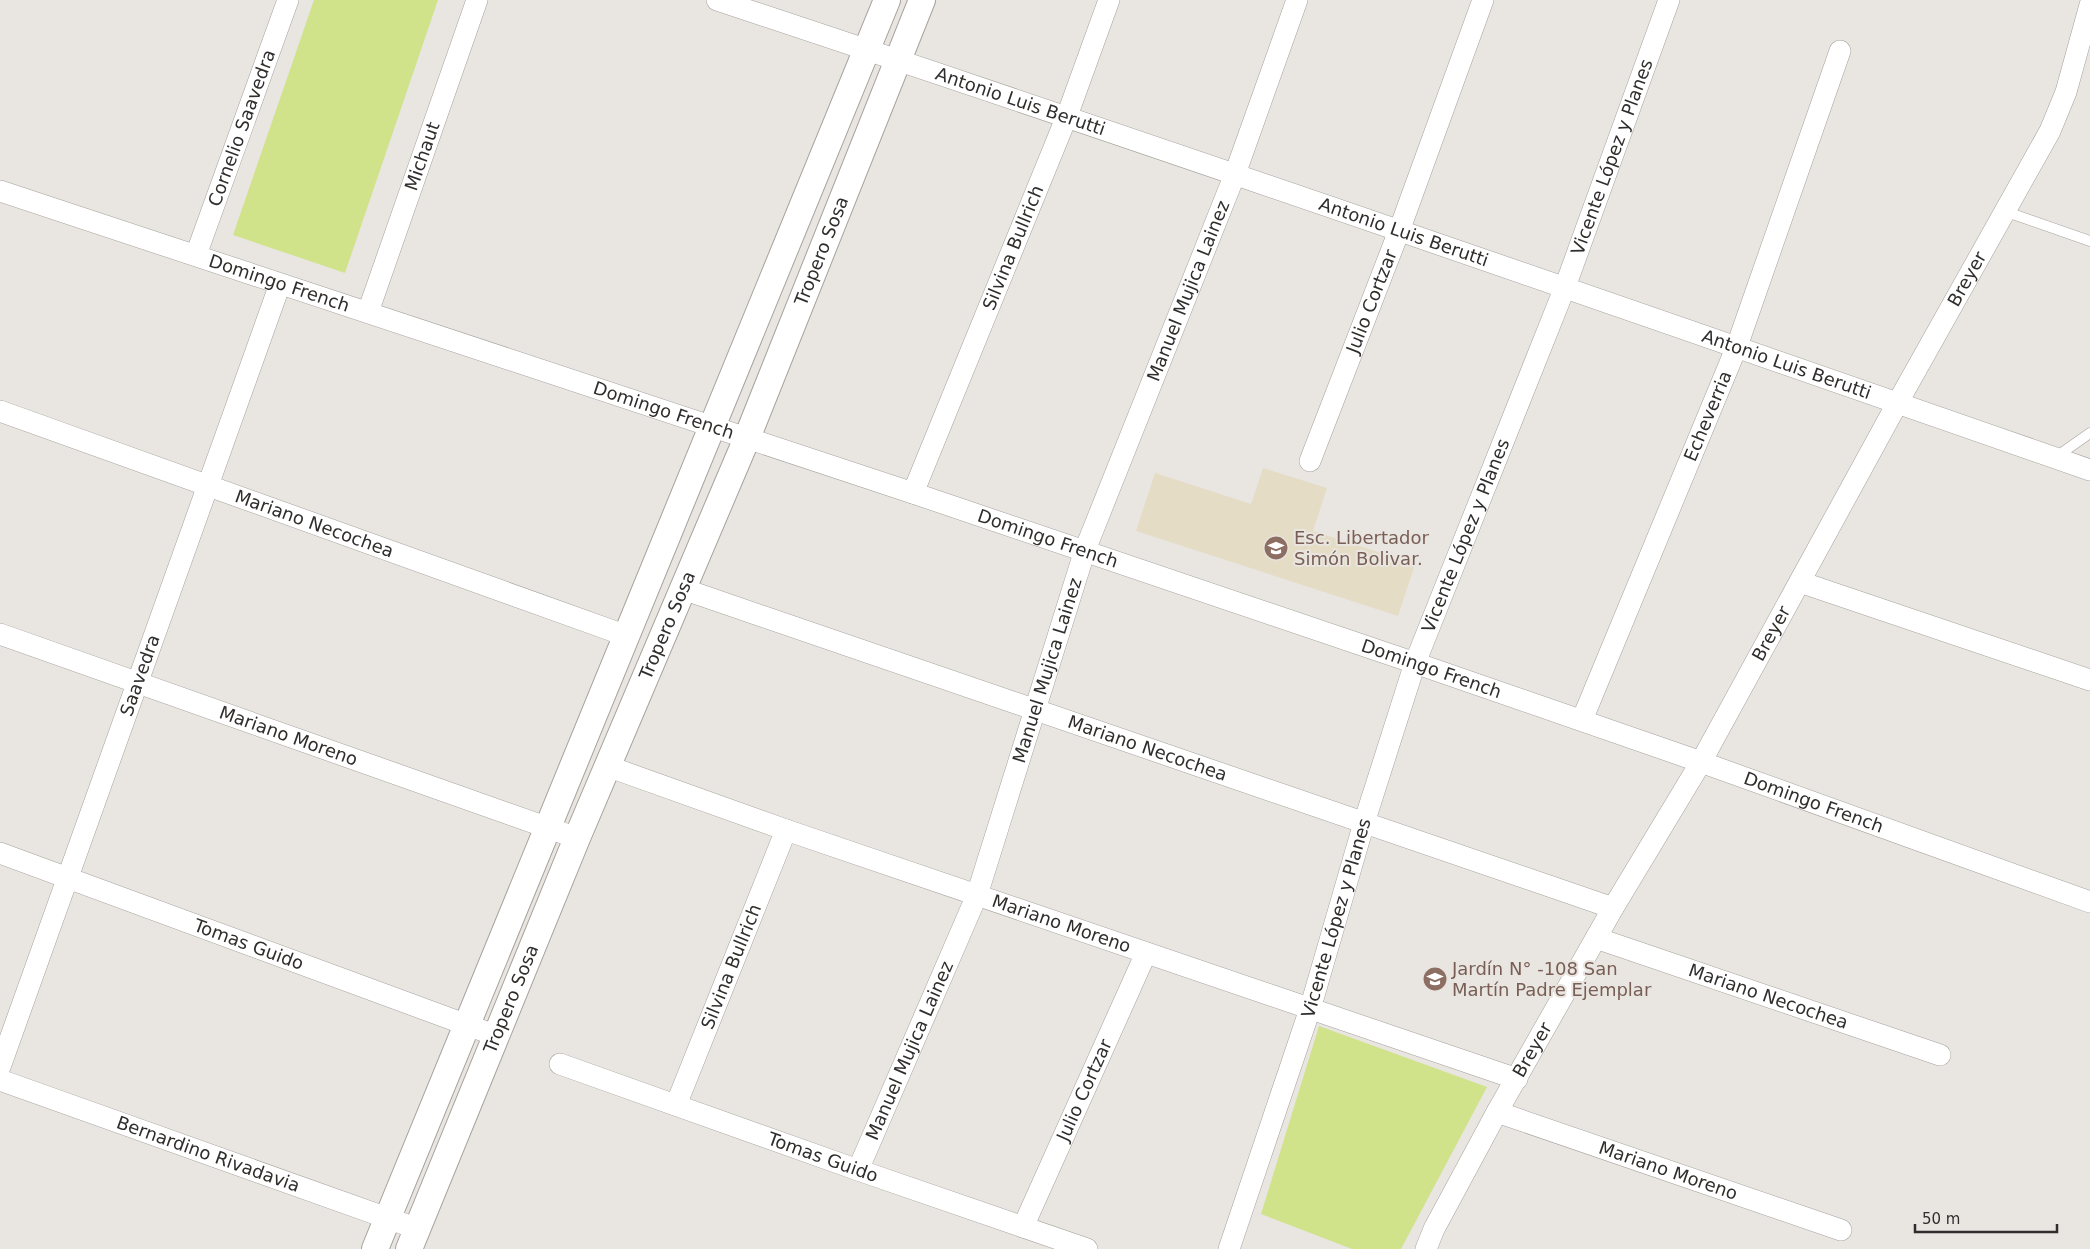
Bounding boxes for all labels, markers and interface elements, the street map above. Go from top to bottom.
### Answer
street label: Cornelio Saavedra [203,47,279,209]
street label: Vicente López y Planes [1567,56,1657,258]
street label: Antonio Luis Berutti [933,63,1108,139]
street label: Michaut [400,119,444,193]
street label: Silvina Bullrich [978,182,1048,313]
street label: Tropero Sosa [790,193,852,309]
street label: Antonio Luis Berutti [1317,193,1491,271]
street label: Manuel Mujica Lainez [1142,197,1233,384]
street label: Julio Cortzar [1341,246,1401,357]
street label: Breyer [1943,247,1991,310]
street label: Domingo French [206,250,352,316]
street label: Antonio Luis Berutti [1699,325,1874,403]
street label: Echeverria [1679,367,1736,464]
street label: Domingo French [591,377,737,443]
street label: Vicente López y Planes [1417,436,1513,635]
street label: Mariano Necochea [232,485,397,561]
street label: Domingo French [975,505,1121,572]
place label: Esc. Libertador Simón Bolivar. [1294,527,1430,569]
school or university icon: Esc. Libertador Simón Bolivar. [1263,535,1289,561]
street label: Tropero Sosa [634,568,699,683]
street label: Manuel Mujica Lainez [1008,575,1086,765]
street label: Breyer [1747,602,1795,664]
street label: Saavedra [115,632,164,719]
street label: Domingo French [1359,635,1504,702]
street label: Mariano Moreno [217,701,361,770]
street label: Mariano Necochea [1065,711,1230,785]
street label: Domingo French [1741,767,1886,837]
street label: Vicente López y Planes [1297,816,1375,1020]
street label: Mariano Moreno [989,890,1134,957]
street label: Silvina Bullrich [696,901,765,1032]
street label: Tomas Guido [190,914,307,974]
street label: Tropero Sosa [479,941,542,1057]
street label: Manuel Mujica Lainez [861,958,957,1143]
place label: Jardín N° -108 San Martín Padre Ejemplar [1451,958,1652,1000]
street label: Mariano Necochea [1686,959,1851,1033]
school or university icon: Jardín N° -108 San Martín Padre Ejemplar [1422,966,1448,992]
street label: Breyer [1508,1018,1556,1081]
street label: Julio Cortzar [1052,1035,1116,1145]
street label: Bernardino Rivadavia [114,1111,303,1196]
street label: Tomas Guido [764,1127,881,1186]
street label: Mariano Moreno [1596,1137,1740,1204]
scale bar [1915,1202,2058,1234]
text: 50 m [1922,1210,1960,1228]

